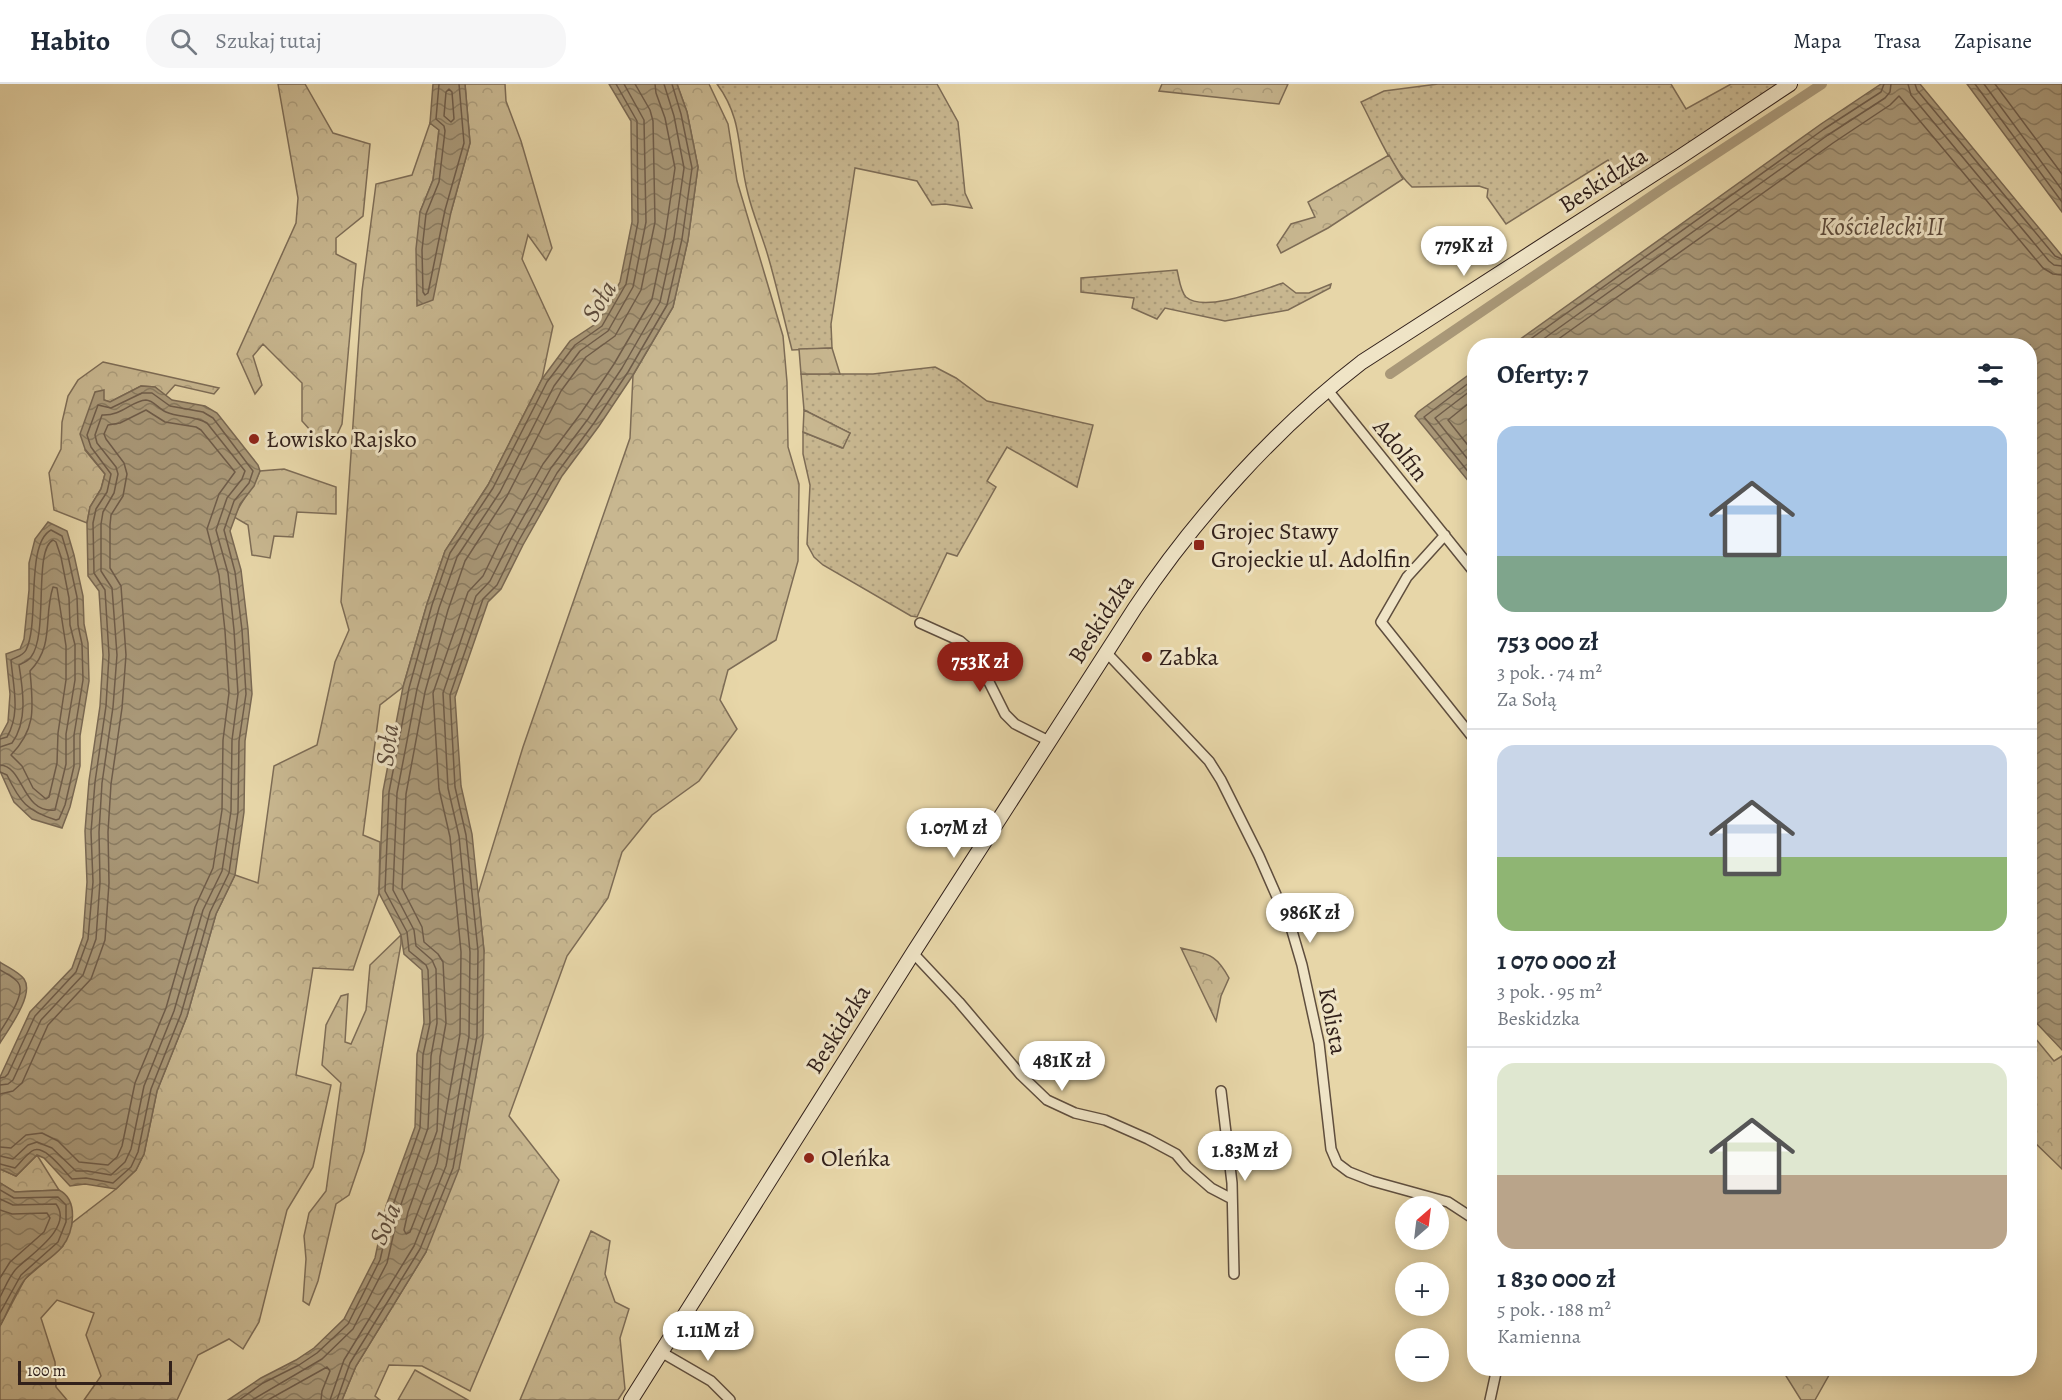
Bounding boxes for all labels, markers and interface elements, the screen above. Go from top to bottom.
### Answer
search box [146,14,566,68]
text: Habito [30,22,110,60]
icon: search [167,25,200,58]
text: Szukaj tutaj [215,26,322,56]
text: Mapa [1793,27,1841,55]
text: Trasa [1874,27,1921,55]
text: Zapisane [1954,27,2032,55]
street label: Beskidzka [1552,139,1654,221]
water label: Kościelecki II [1820,209,1944,244]
pin: 779K zł [1409,226,1519,277]
text: 779K zł [1435,232,1493,259]
water label: Soła [573,274,625,328]
text: Oferty: 7 [1497,357,1588,392]
icon: filters [1974,358,2007,391]
street label: Adolfin [1365,411,1436,488]
place label: Łowisko Rajsko [266,423,417,455]
marker: Łowisko Rajsko [247,432,261,446]
icon: home [1698,465,1806,573]
place label: Grojec Stawy Grojeckie ul. Adolfin [1211,515,1411,575]
marker: Grojec Stawy Grojeckie ul. Adolfin [1192,538,1206,552]
street label: Beskidzka [1060,568,1142,670]
text: 753 000 zł [1497,624,1598,659]
place label: Zabka [1159,641,1219,673]
pin: 753K zł [925,642,1035,693]
text: 753K zł [951,648,1009,675]
marker: Zabka [1140,650,1154,664]
text: 3 pok. · 74 m² [1497,659,1602,686]
text: Za Sołą [1497,686,1557,713]
water label: Soła [367,722,407,768]
icon: home [1698,784,1806,892]
pin: 1.07M zł [892,808,1016,859]
text: 1.07M zł [921,814,987,841]
pin: 986K zł [1255,893,1365,944]
text: 986K zł [1280,899,1340,926]
text: 1 070 000 zł [1497,943,1616,978]
street label: Beskidzka [798,978,878,1080]
text: 3 pok. · 95 m² [1497,978,1602,1005]
street label: Kolista [1311,985,1355,1058]
text: Beskidzka [1497,1005,1580,1032]
pin: 481K zł [1007,1041,1117,1092]
text: 481K zł [1033,1047,1091,1074]
icon: home [1698,1102,1806,1210]
pin: 1.83M zł [1183,1131,1307,1182]
text: 1.83M zł [1212,1137,1278,1164]
place label: Oleńka [821,1142,891,1174]
marker: Oleńka [802,1151,816,1165]
north arrow [1395,1196,1449,1250]
map controls [1395,1196,1449,1382]
water label: Soła [360,1198,410,1250]
text: 1 830 000 zł [1497,1261,1616,1296]
button: + [1395,1262,1449,1316]
text: 5 pok. · 188 m² [1497,1296,1611,1323]
pin: 1.11M zł [646,1311,770,1362]
text: 1.11M zł [677,1317,739,1344]
text: Kamienna [1497,1323,1581,1350]
button: − [1395,1328,1449,1382]
scale bar [18,1358,172,1386]
text: 100 m [27,1360,66,1382]

